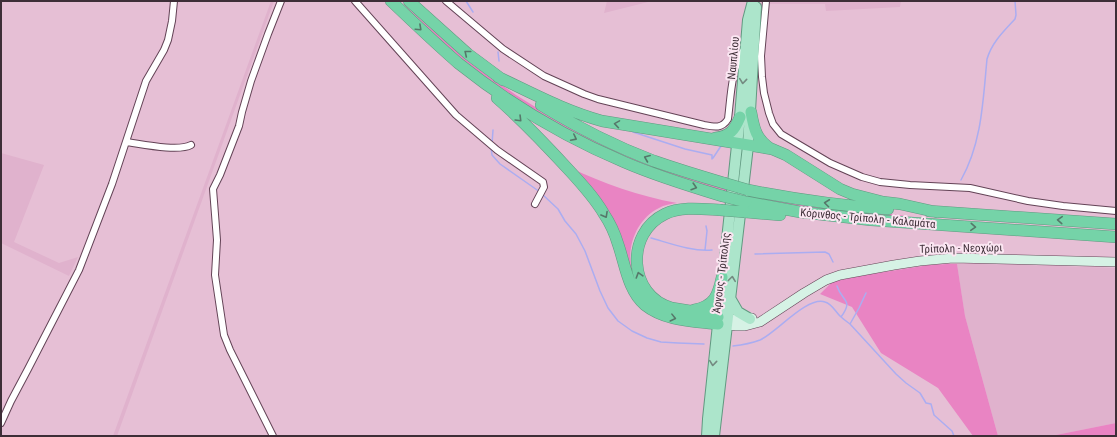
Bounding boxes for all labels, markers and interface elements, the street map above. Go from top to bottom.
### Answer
one-way arrow [415,23,422,30]
street label: Ναυπλίου [725,36,742,80]
one-way arrow [464,51,471,58]
one-way arrow [739,78,748,84]
one-way arrow [514,114,522,122]
one-way arrow [614,120,620,128]
one-way arrow [570,134,577,141]
one-way arrow [643,155,651,163]
one-way arrow [690,183,697,191]
one-way arrow [824,199,830,208]
street label: Κόρινθος - Τρίπολη - Καλαμάτα [800,206,937,231]
one-way arrow [600,211,607,218]
one-way arrow [1057,216,1063,225]
one-way arrow [970,222,976,231]
street label: Άργους - Τρίπολης [710,232,733,314]
street label: Τρίπολη - Νεοχώρι [919,241,1003,256]
one-way arrow [635,272,644,279]
one-way arrow [727,276,736,283]
one-way arrow [670,313,676,321]
one-way arrow [709,360,718,366]

